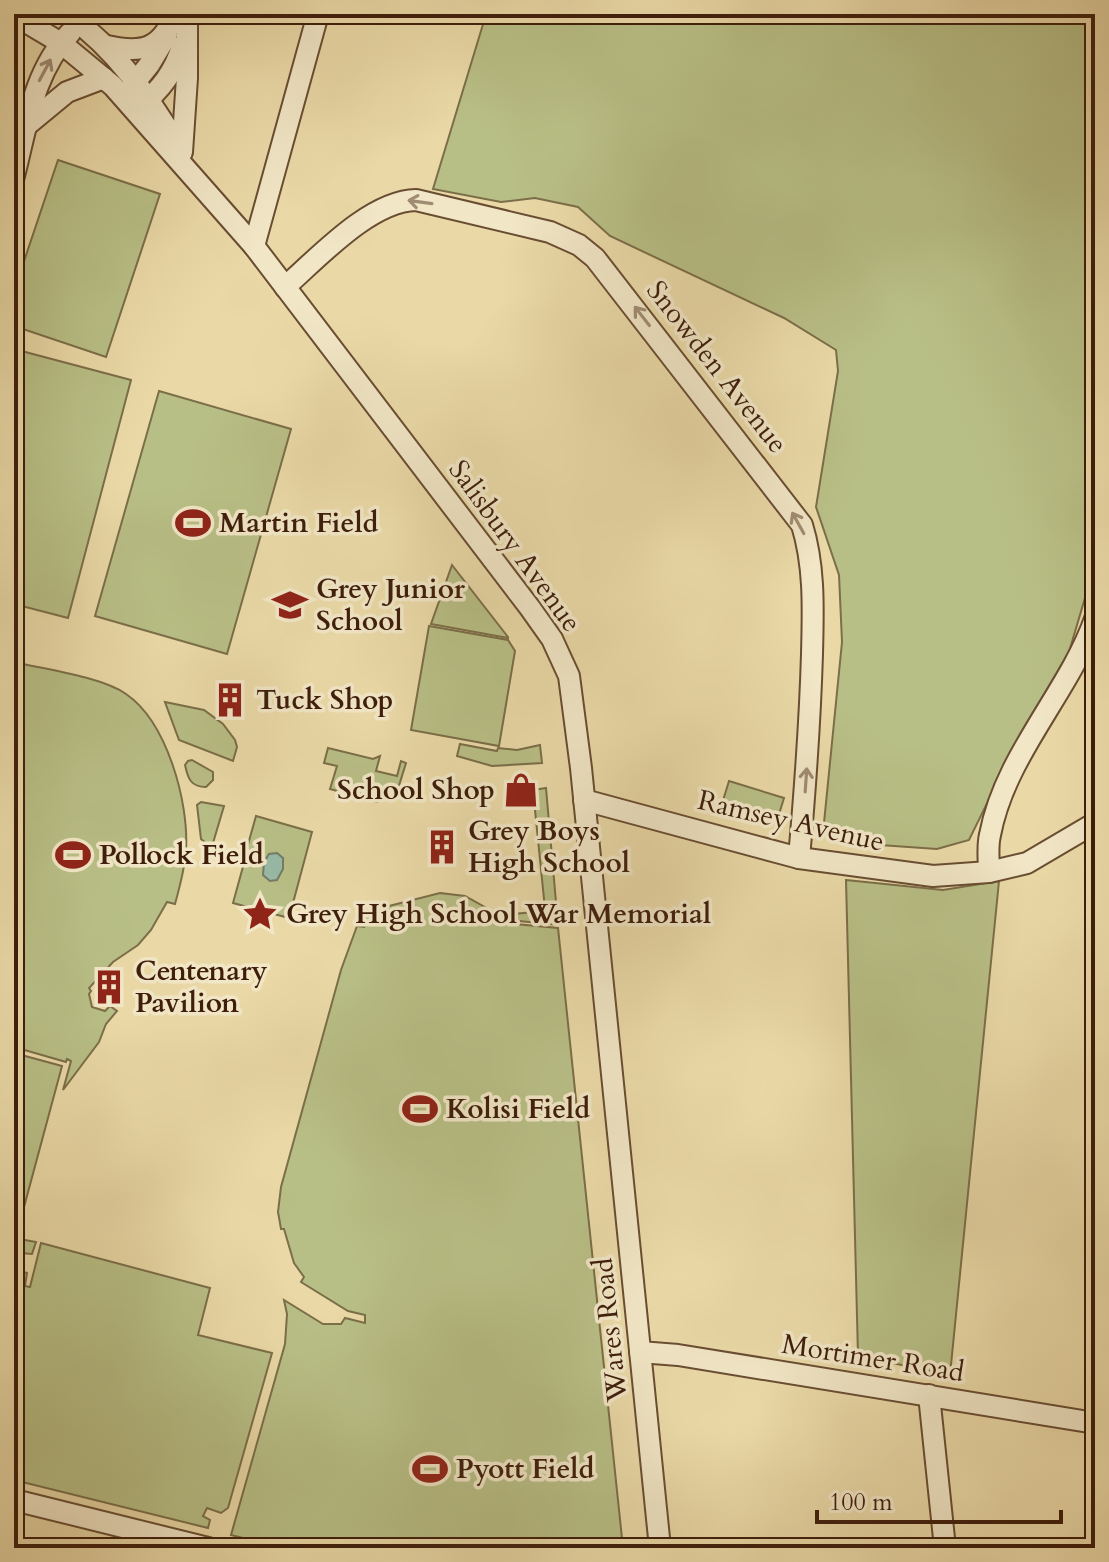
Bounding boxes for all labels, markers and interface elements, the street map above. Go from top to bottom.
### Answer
one-way arrow [38,59,54,83]
one-way arrow [408,194,434,209]
street label: Snowden Avenue [638,273,796,461]
one-way arrow [633,306,650,327]
street label: Salisbury Avenue [440,452,590,640]
sports icon: Martin Field [174,504,212,542]
place label: Martin Field [219,504,379,542]
one-way arrow [790,512,806,535]
place label: Grey Junior School [316,570,466,640]
school or university icon: Grey Junior School [271,586,309,624]
building icon: Tuck Shop [211,681,249,719]
place label: Tuck Shop [256,681,394,719]
one-way arrow [799,767,814,794]
place label: School Shop [337,771,495,809]
shop icon: School Shop [502,771,540,809]
street label: Ramsey Avenue [694,781,888,861]
place label: Grey Boys High School [468,812,630,882]
building icon: Grey Boys High School [423,828,461,866]
sports icon: Pollock Field [54,836,92,874]
place label: Pollock Field [99,836,264,874]
place icon: Grey High School War Memorial [241,895,279,933]
place label: Grey High School War Memorial [286,895,711,933]
place label: Centenary Pavilion [135,952,268,1022]
building icon: Centenary Pavilion [90,968,128,1006]
sports icon: Kolisi Field [401,1090,439,1128]
place label: Kolisi Field [446,1090,590,1128]
street label: Wares Road [584,1256,637,1405]
street label: Mortimer Road [779,1325,967,1391]
sports icon: Pyott Field [411,1450,449,1488]
place label: Pyott Field [456,1450,594,1488]
scale bar [817,1474,1061,1524]
text: 100 m [829,1486,893,1519]

